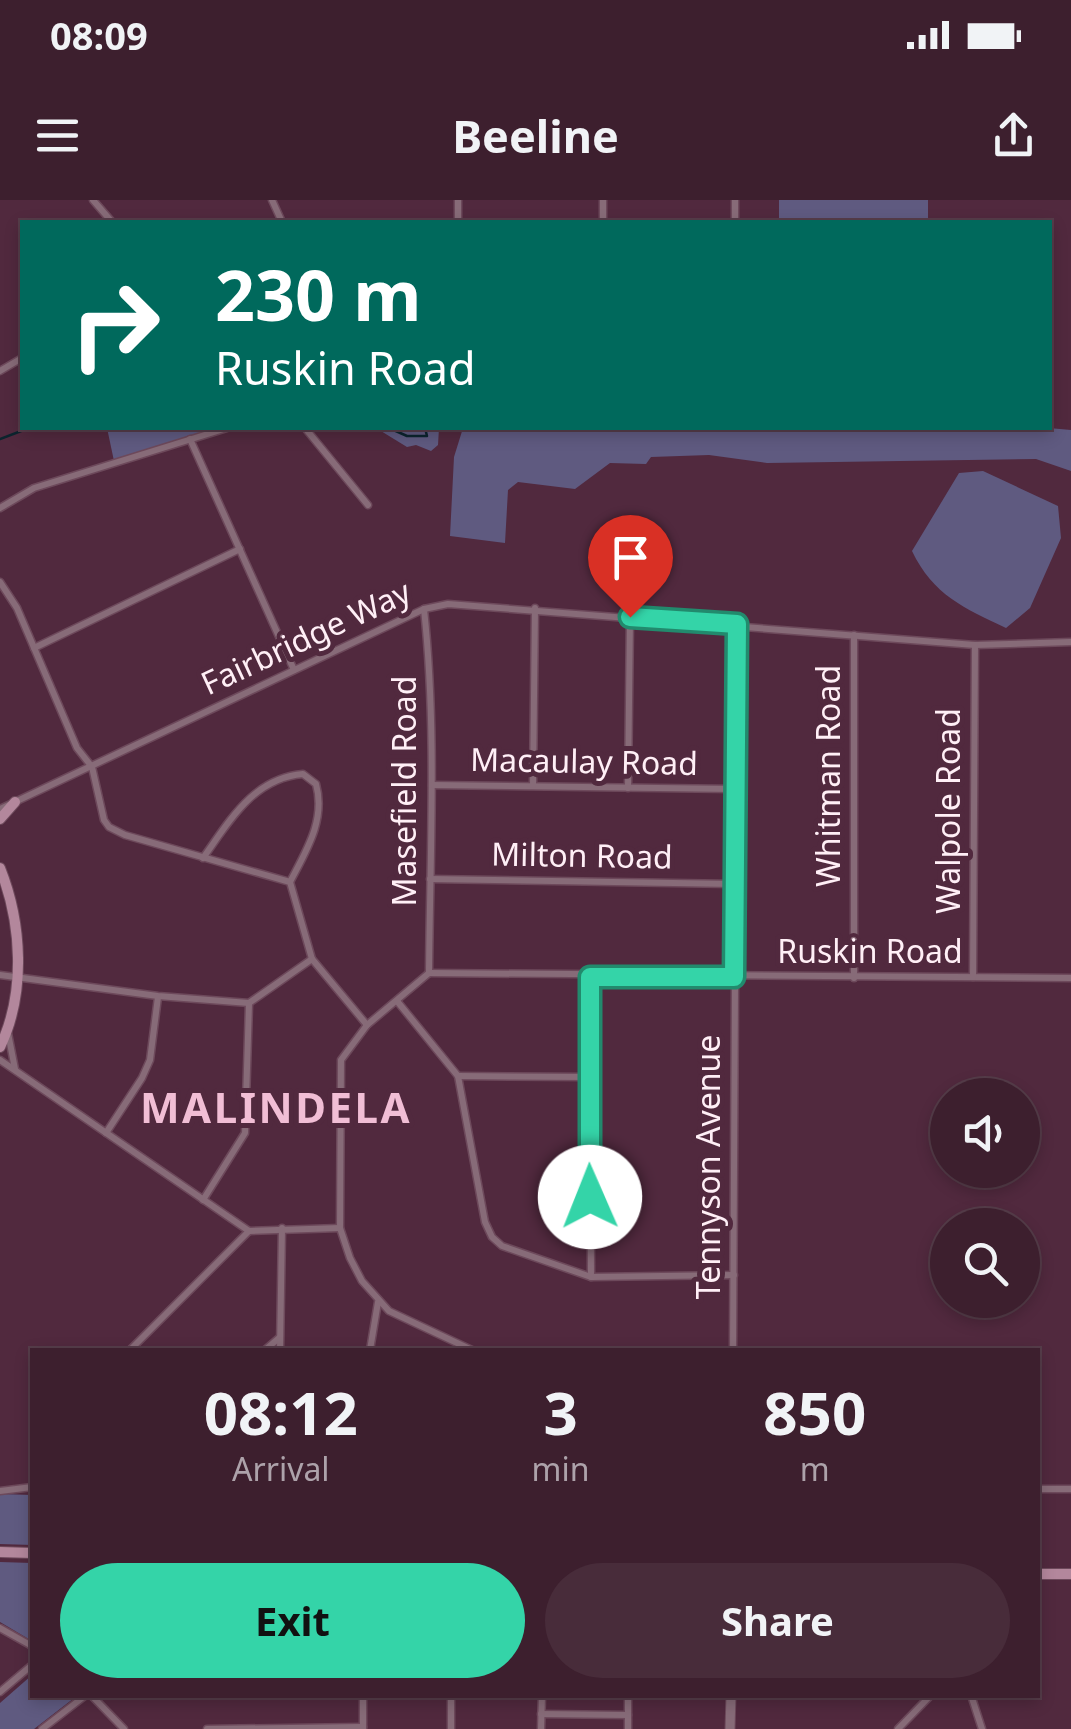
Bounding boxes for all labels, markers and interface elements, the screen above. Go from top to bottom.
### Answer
text: 08:09 [50,9,148,61]
text: Beeline [452,105,619,166]
icon: menu [30,108,85,163]
icon: share [986,108,1041,163]
text: 230 m [215,246,422,342]
icon: right [50,260,180,390]
text: Ruskin Road [215,337,476,398]
pin [588,515,673,618]
icon: arrive [603,530,658,585]
street label: Fairbridge Way [194,569,418,704]
street label: Whitman Road [806,665,849,887]
street label: Masefield Road [382,676,425,906]
street label: Walpole Road [926,708,969,914]
street label: Macaulay Road [470,737,698,784]
street label: Milton Road [491,831,673,878]
street label: Ruskin Road [777,929,963,972]
street label: Tennyson Avenue [686,1035,729,1299]
district label: MALINDELA [140,1078,412,1135]
map controls [930,1078,1040,1318]
button: sound [930,1078,1040,1188]
position arrow [538,1145,642,1249]
button: search [930,1208,1040,1318]
text: 08:12 [204,1371,358,1453]
text: 3 [543,1371,578,1453]
text: 850 [763,1371,866,1453]
text: Arrival [232,1447,330,1490]
text: min [532,1447,590,1490]
text: m [800,1447,830,1490]
button: Exit [60,1563,525,1678]
button: Share [545,1563,1010,1678]

